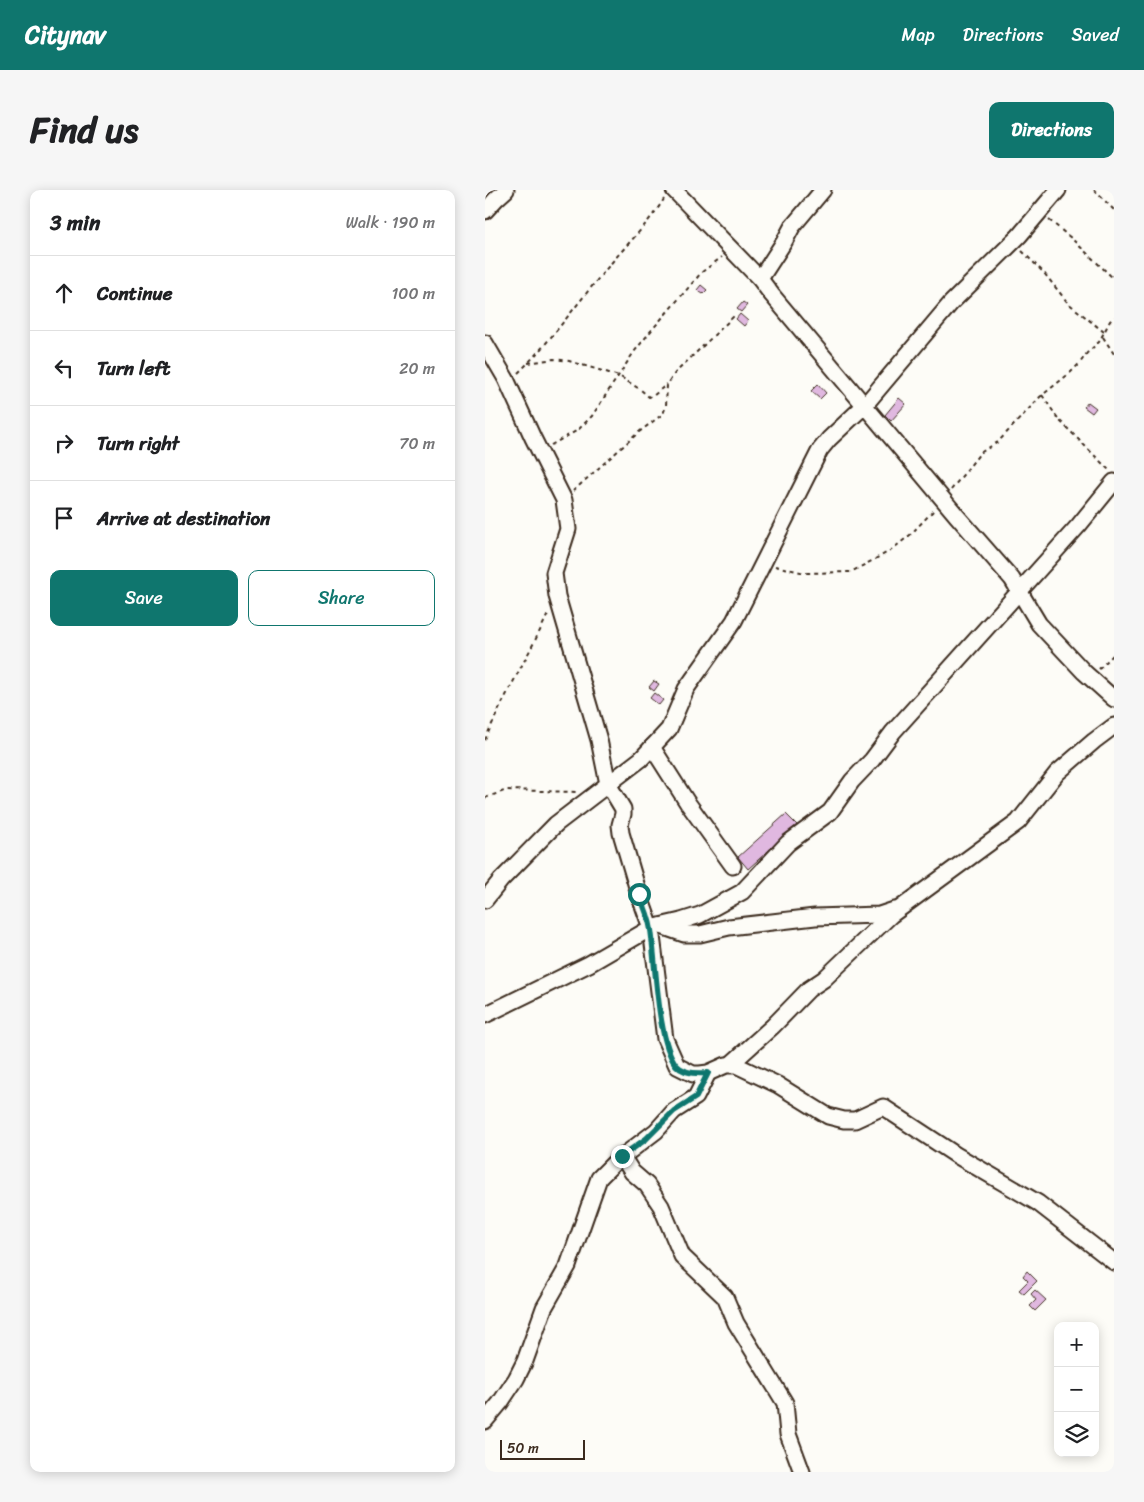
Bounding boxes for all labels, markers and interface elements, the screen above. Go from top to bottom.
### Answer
text: Citynav [25,14,106,56]
text: Map [902,19,935,51]
text: Directions [963,19,1044,51]
text: Saved [1072,19,1119,51]
text: Find us [30,99,138,161]
button: Directions [989,102,1114,158]
text: 3 min [50,204,100,242]
text: Walk · 190 m [346,208,435,237]
text: Continue [97,277,173,310]
icon: ahead [50,279,78,307]
text: 100 m [391,279,435,308]
text: Turn left [97,352,170,385]
icon: left [50,354,78,382]
text: 20 m [399,354,435,383]
text: Turn right [97,427,179,460]
icon: right [50,429,78,457]
text: 70 m [399,429,435,458]
text: Arrive at destination [97,502,270,535]
icon: arrive [50,504,78,532]
button: Save [50,570,238,626]
button: Share [248,570,435,626]
route start [628,883,651,906]
route end [611,1145,634,1168]
map controls [1054,1322,1099,1457]
button: + [1054,1322,1099,1367]
button: − [1054,1367,1099,1412]
button: layers [1054,1412,1099,1457]
text: 50 m [507,1436,539,1461]
scale bar [500,1437,585,1460]

